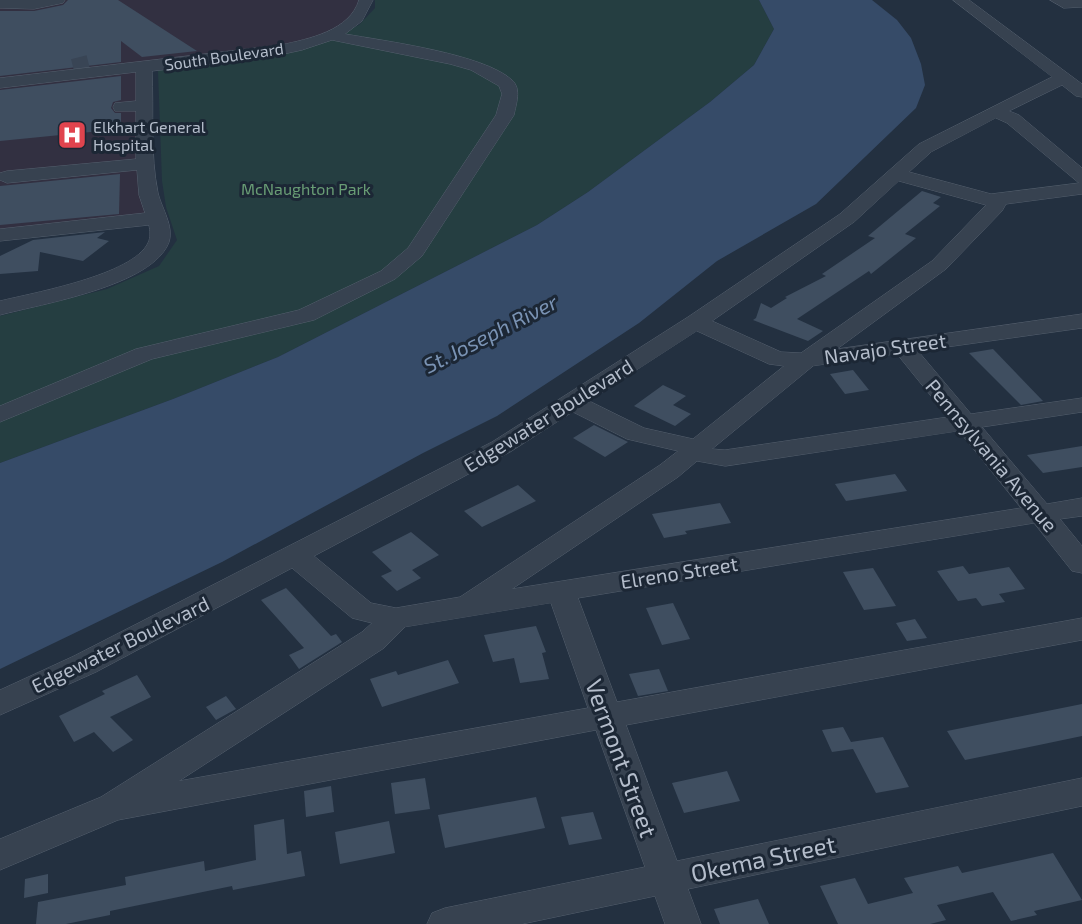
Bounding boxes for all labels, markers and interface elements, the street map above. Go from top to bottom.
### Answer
street label: South Boulevard [163,38,285,74]
place label: Elkhart General Hospital [93,117,206,154]
hospital icon: Elkhart General Hospital [56,119,88,151]
park label: McNaughton Park [241,179,371,198]
water label: St. Joseph River [419,288,562,378]
street label: Navajo Street [822,328,948,368]
street label: Edgewater Boulevard [459,353,637,477]
street label: Pennsylvania Avenue [921,374,1063,536]
street label: Elreno Street [619,551,740,593]
street label: Edgewater Boulevard [27,591,213,697]
street label: Vermont Street [580,675,664,841]
street label: Okema Street [688,829,838,887]

